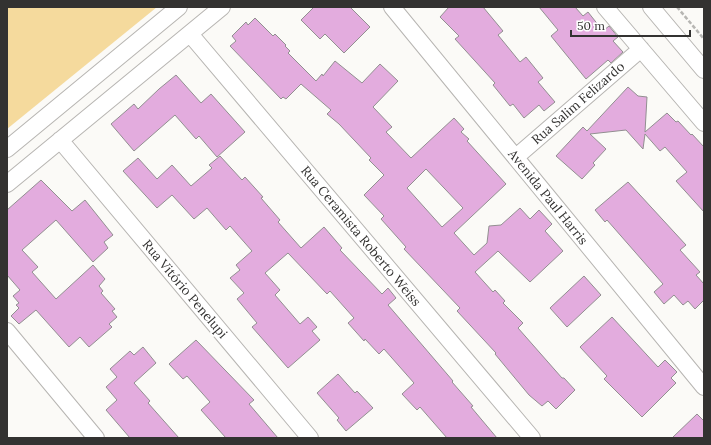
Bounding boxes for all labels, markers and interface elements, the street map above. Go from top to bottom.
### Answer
scale bar [571,12,690,38]
text: 50 m [577,18,605,33]
street label: Rua Salim Felizardo [528,58,628,148]
street label: Avenida Paul Harris [504,145,592,248]
street label: Rua Ceramista Roberto Weiss [297,162,425,310]
street label: Rua Vitório Penelupi [139,236,231,342]

